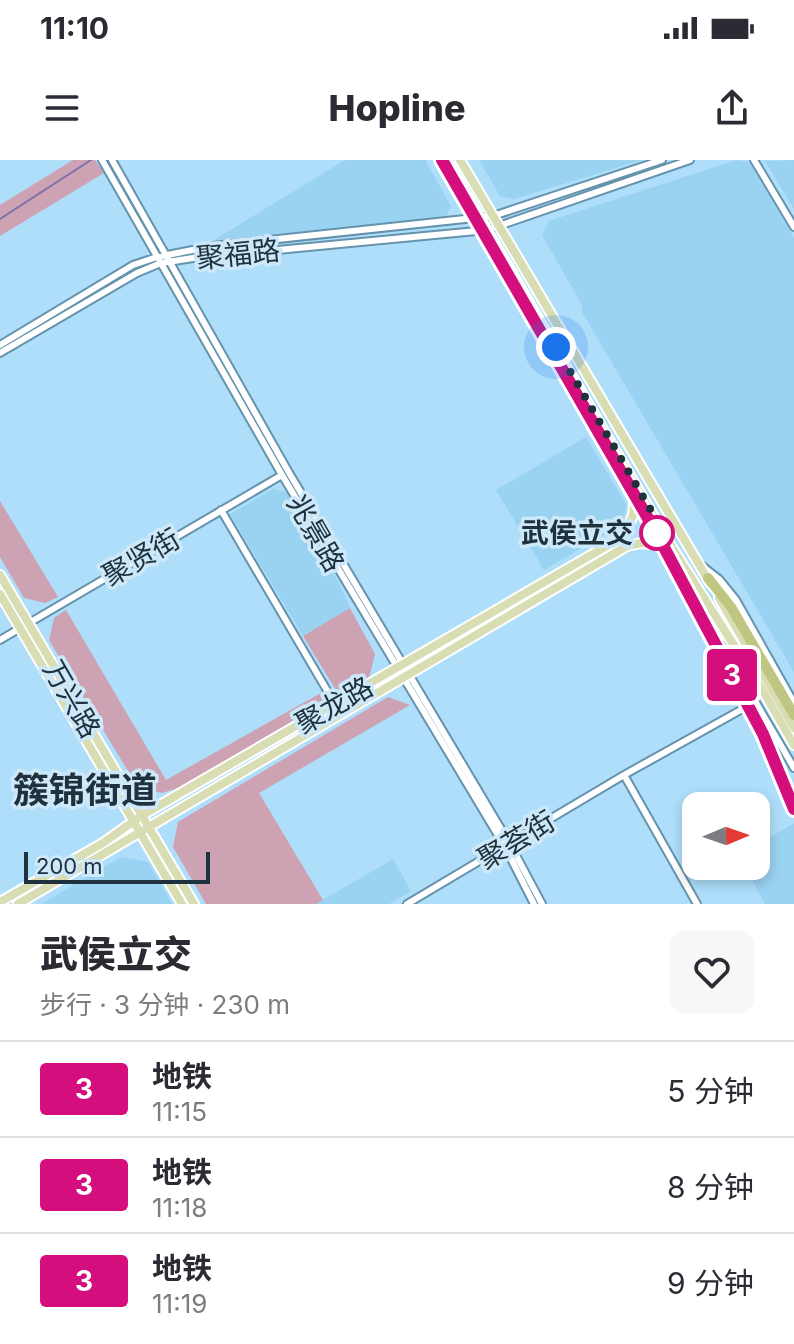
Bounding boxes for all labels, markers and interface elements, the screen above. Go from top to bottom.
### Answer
text: 11:10 [40,10,109,46]
icon: menu [40,86,84,130]
text: Hopline [328,86,466,130]
icon: share [710,86,754,130]
street label: 聚福路 [194,233,282,275]
your location [536,327,576,367]
street label: 兆景路 [280,488,352,578]
place label: 武侯立交 [521,516,633,550]
marker: 武侯立交 [640,516,674,550]
street label: 聚贤街 [96,521,186,593]
line badge: 3 [706,649,758,701]
street label: 万兴路 [36,654,108,744]
text: 3 [723,658,741,692]
street label: 聚龙路 [289,669,379,741]
district label: 簇锦街道 [13,768,157,812]
north arrow [682,792,770,880]
map controls [682,792,770,880]
street label: 聚荟街 [471,804,561,876]
scale bar [24,848,210,884]
text: 200 m [36,853,103,879]
button: heart [670,930,754,1014]
text: 武侯立交 [40,931,192,977]
text: 步行 · 3 分钟 · 230 m [40,989,290,1020]
text: 地铁 [152,1058,212,1094]
text: 3 [75,1072,93,1106]
text: 5 分钟 [667,1073,754,1109]
text: 11:15 [152,1096,207,1127]
text: 地铁 [152,1154,212,1190]
text: 3 [75,1168,93,1202]
text: 8 分钟 [667,1169,754,1205]
text: 11:18 [152,1192,207,1223]
text: 地铁 [152,1250,212,1286]
text: 3 [75,1264,93,1298]
text: 9 分钟 [667,1265,754,1301]
text: 11:19 [152,1288,207,1319]

